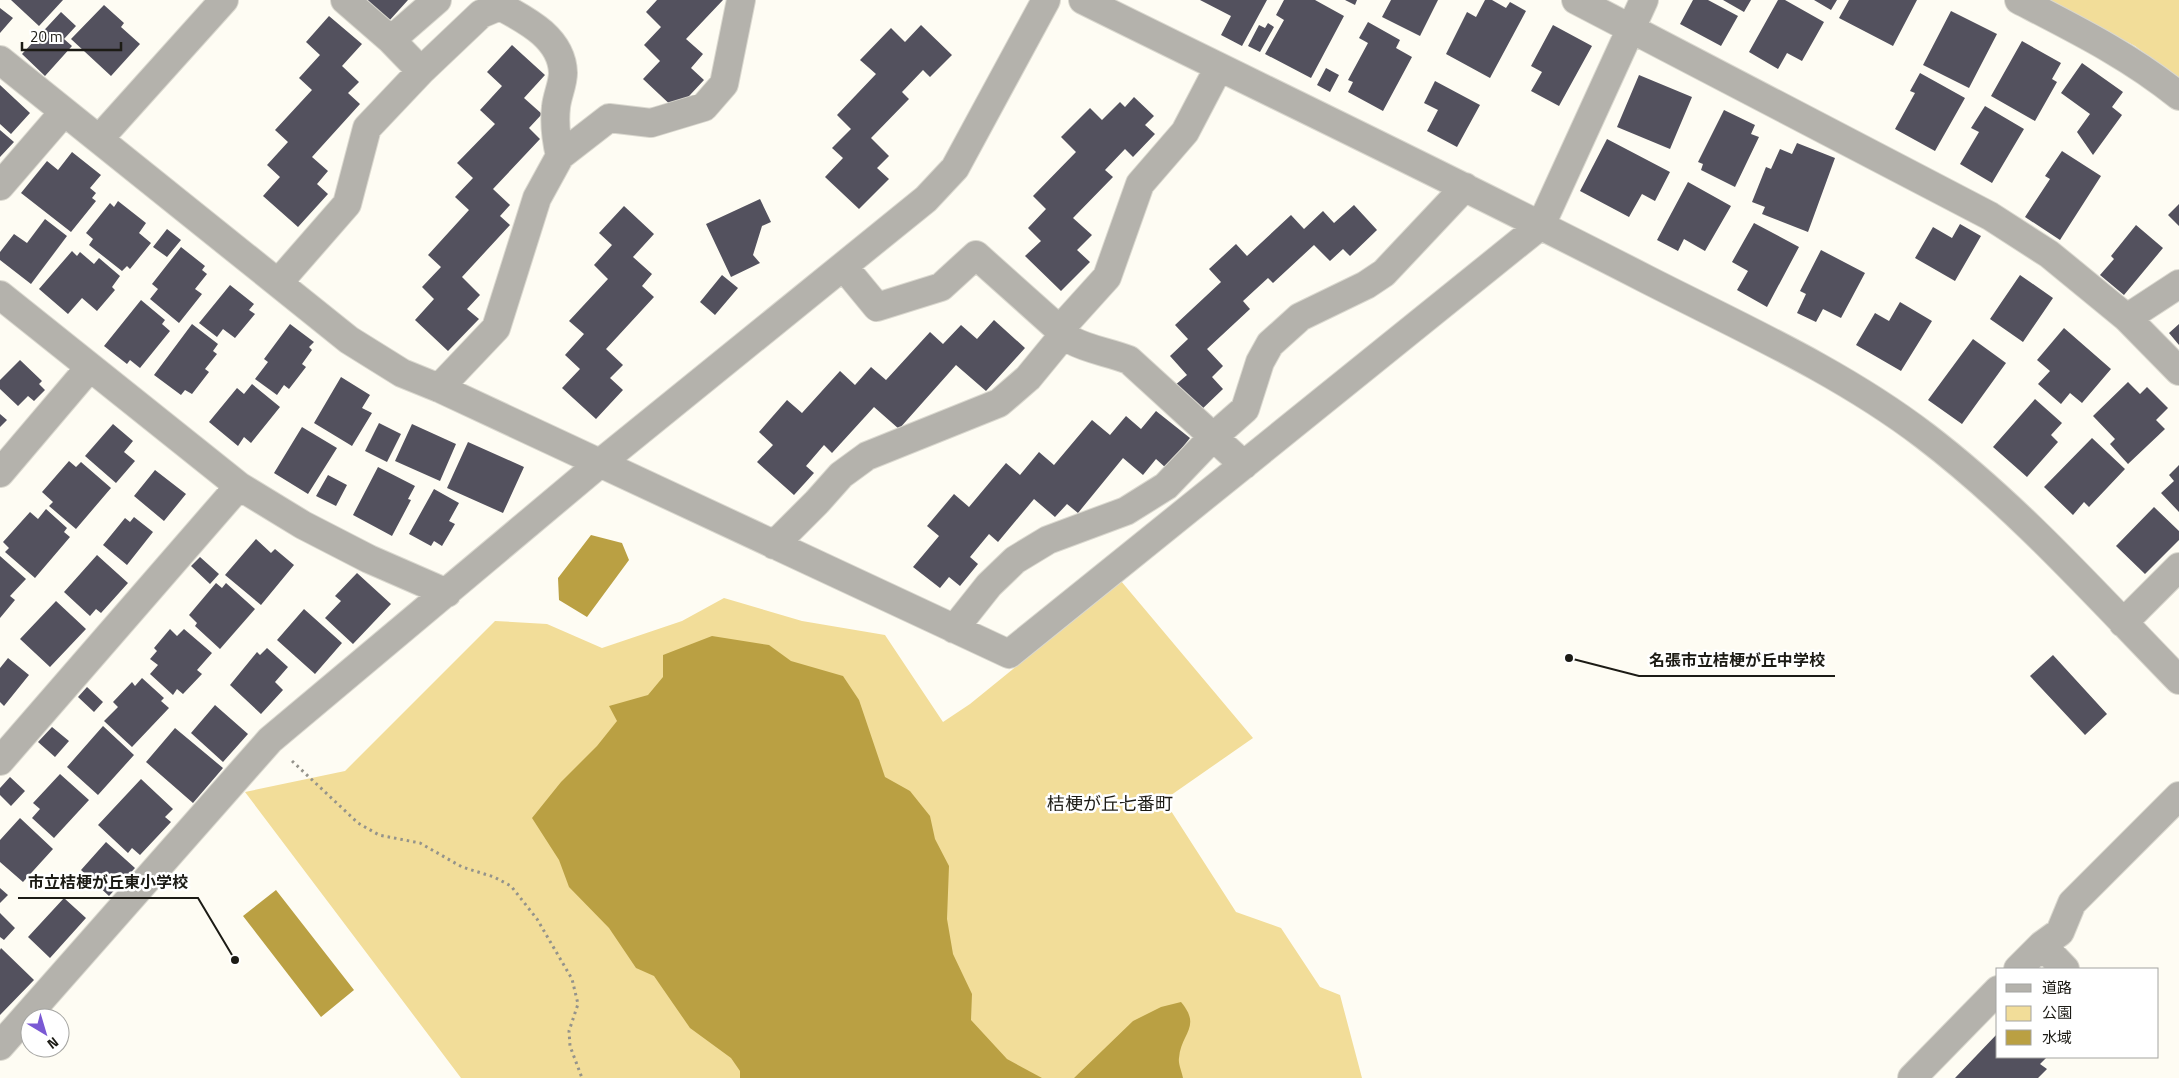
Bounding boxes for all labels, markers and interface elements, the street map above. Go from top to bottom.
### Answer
scale bar [22,20,121,52]
text: 20 m [30,25,63,48]
callout: 名張市立桔梗が丘中学校 [1639,645,1835,676]
text: 名張市立桔梗が丘中学校 [1649,648,1825,672]
district label: 桔梗が丘七番町 [1047,790,1173,817]
callout: 市立桔梗が丘東小学校 [18,867,198,898]
text: 市立桔梗が丘東小学校 [28,870,188,894]
legend [1996,968,2159,1058]
text: 道路 [2042,976,2072,999]
text: 公園 [2042,1001,2072,1024]
north arrow [20,1008,70,1058]
text: 水域 [2042,1026,2072,1049]
text: N [43,1032,64,1055]

